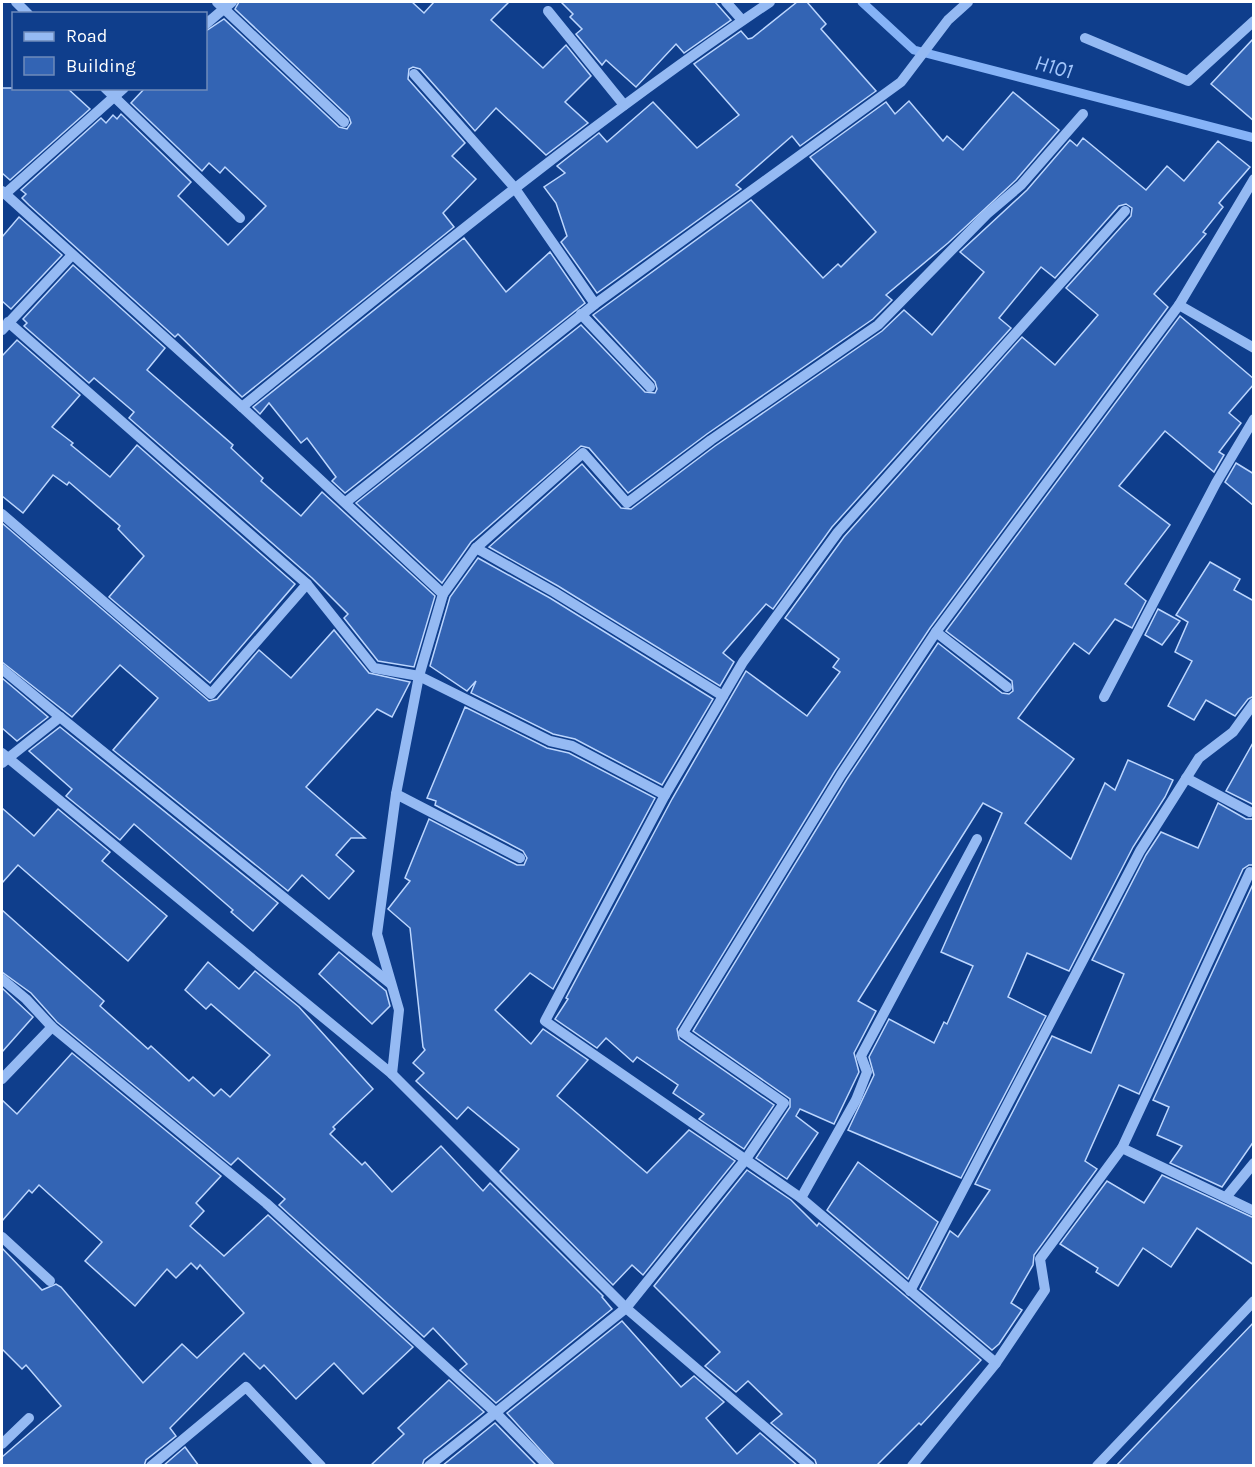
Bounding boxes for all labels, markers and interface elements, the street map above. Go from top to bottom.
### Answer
legend [12,12,207,90]
text: Road [66,25,107,47]
water label: H101 [1032,49,1076,84]
text: Building [66,55,136,77]

